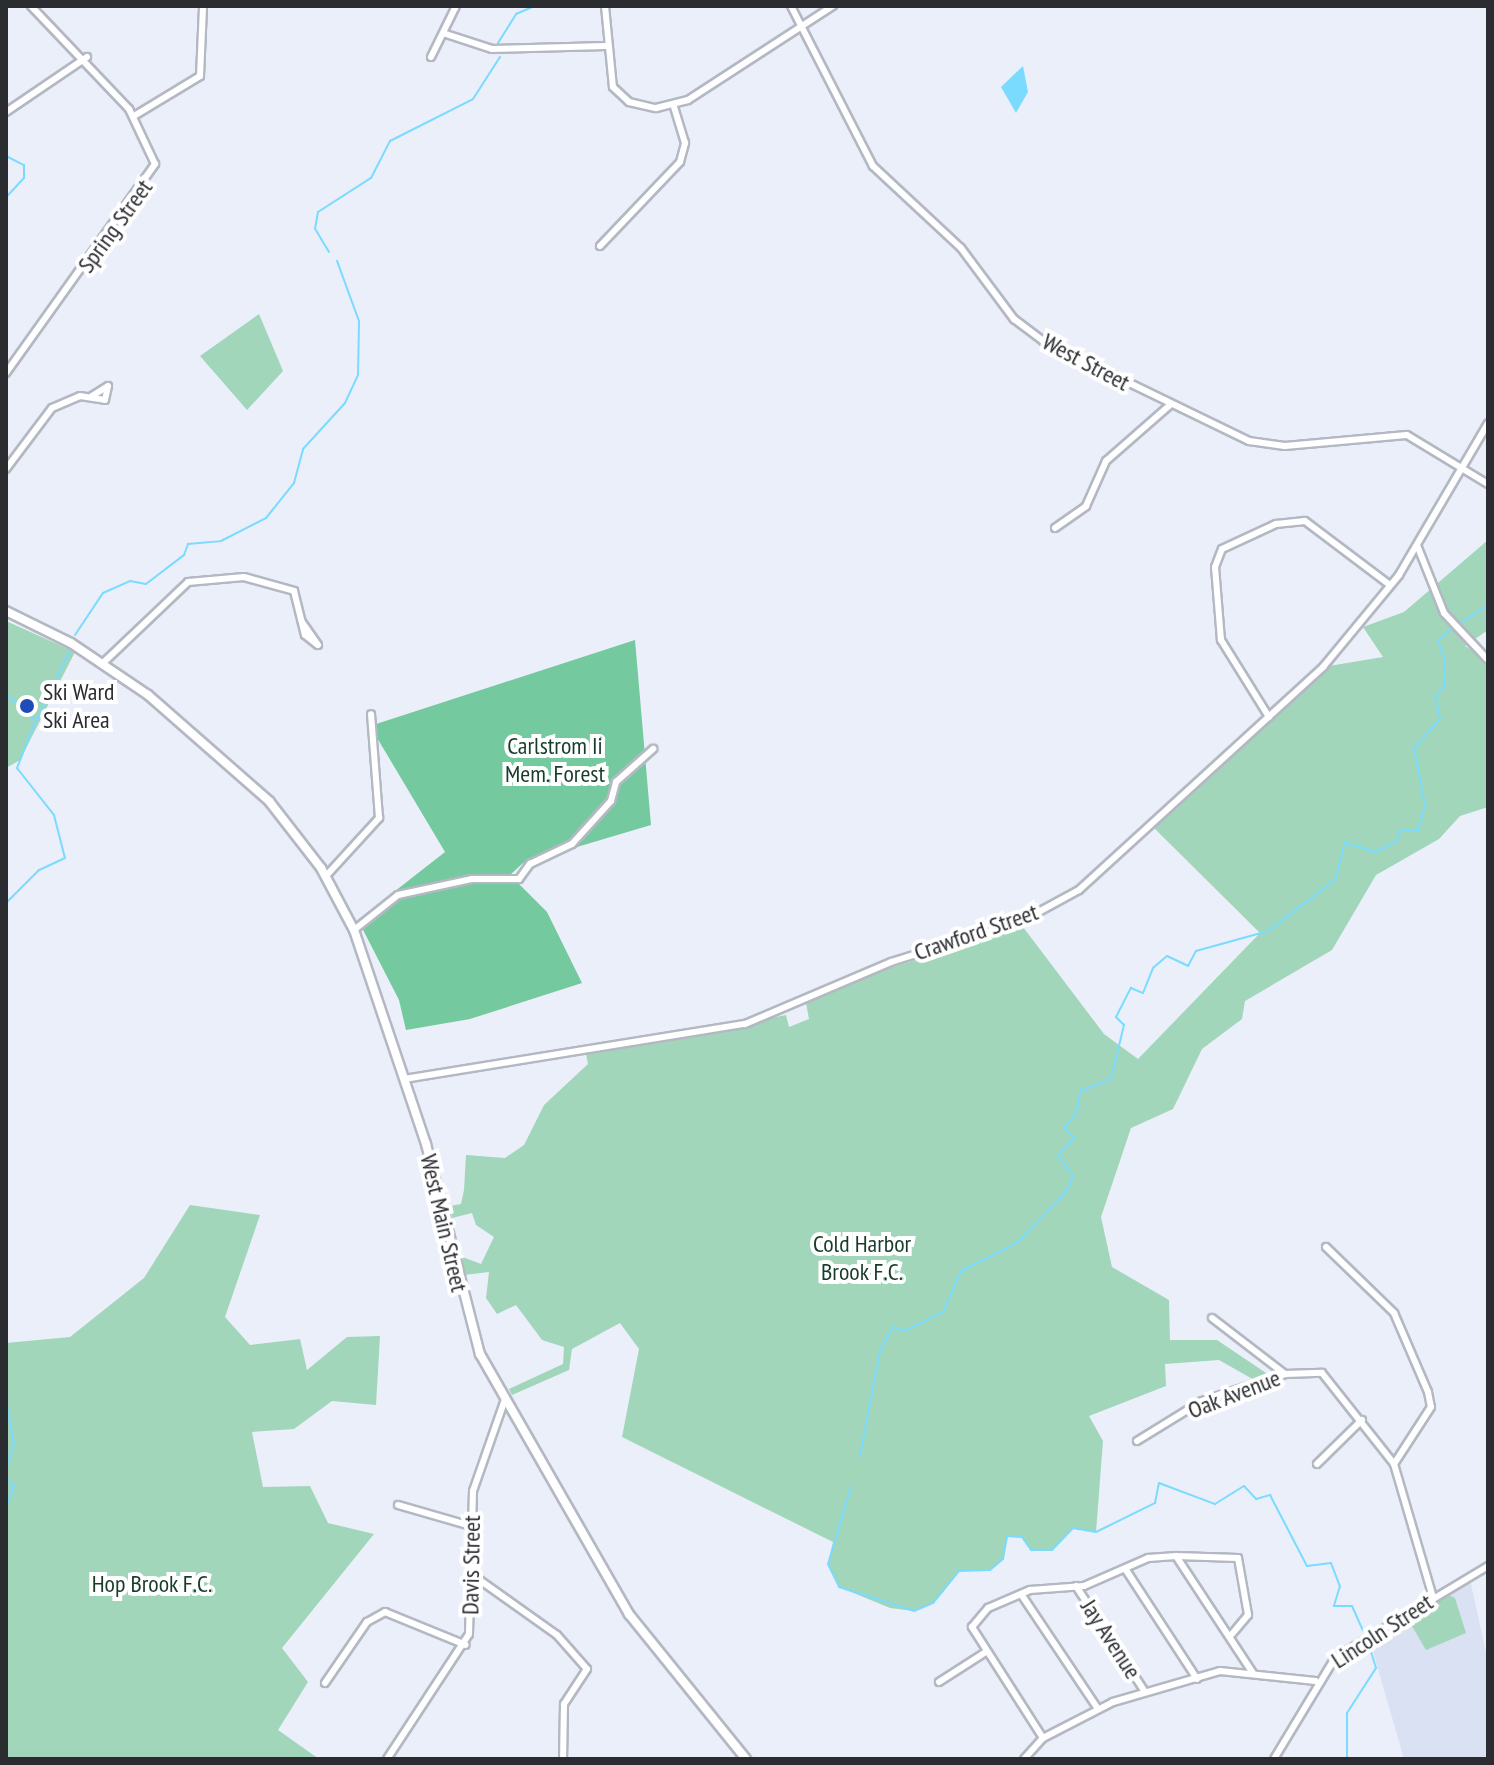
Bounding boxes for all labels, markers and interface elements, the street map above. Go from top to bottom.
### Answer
street label: Spring Street [72,174,158,278]
street label: West Street [1037,327,1135,397]
place label: Ski Ward Ski Area [43,678,115,734]
marker: Ski Ward Ski Area [18,697,36,715]
park label: Carlstrom Ii Mem. Forest [504,732,606,788]
street label: Crawford Street [910,897,1042,967]
street label: West Main Street [414,1151,474,1295]
park label: Cold Harbor Brook F.C. [813,1230,911,1286]
street label: Oak Avenue [1183,1363,1285,1425]
street label: Davis Street [456,1515,486,1615]
park label: Hop Brook F.C. [91,1570,213,1598]
street label: Lincoln Street [1326,1588,1438,1674]
street label: Jay Avenue [1074,1593,1148,1685]

